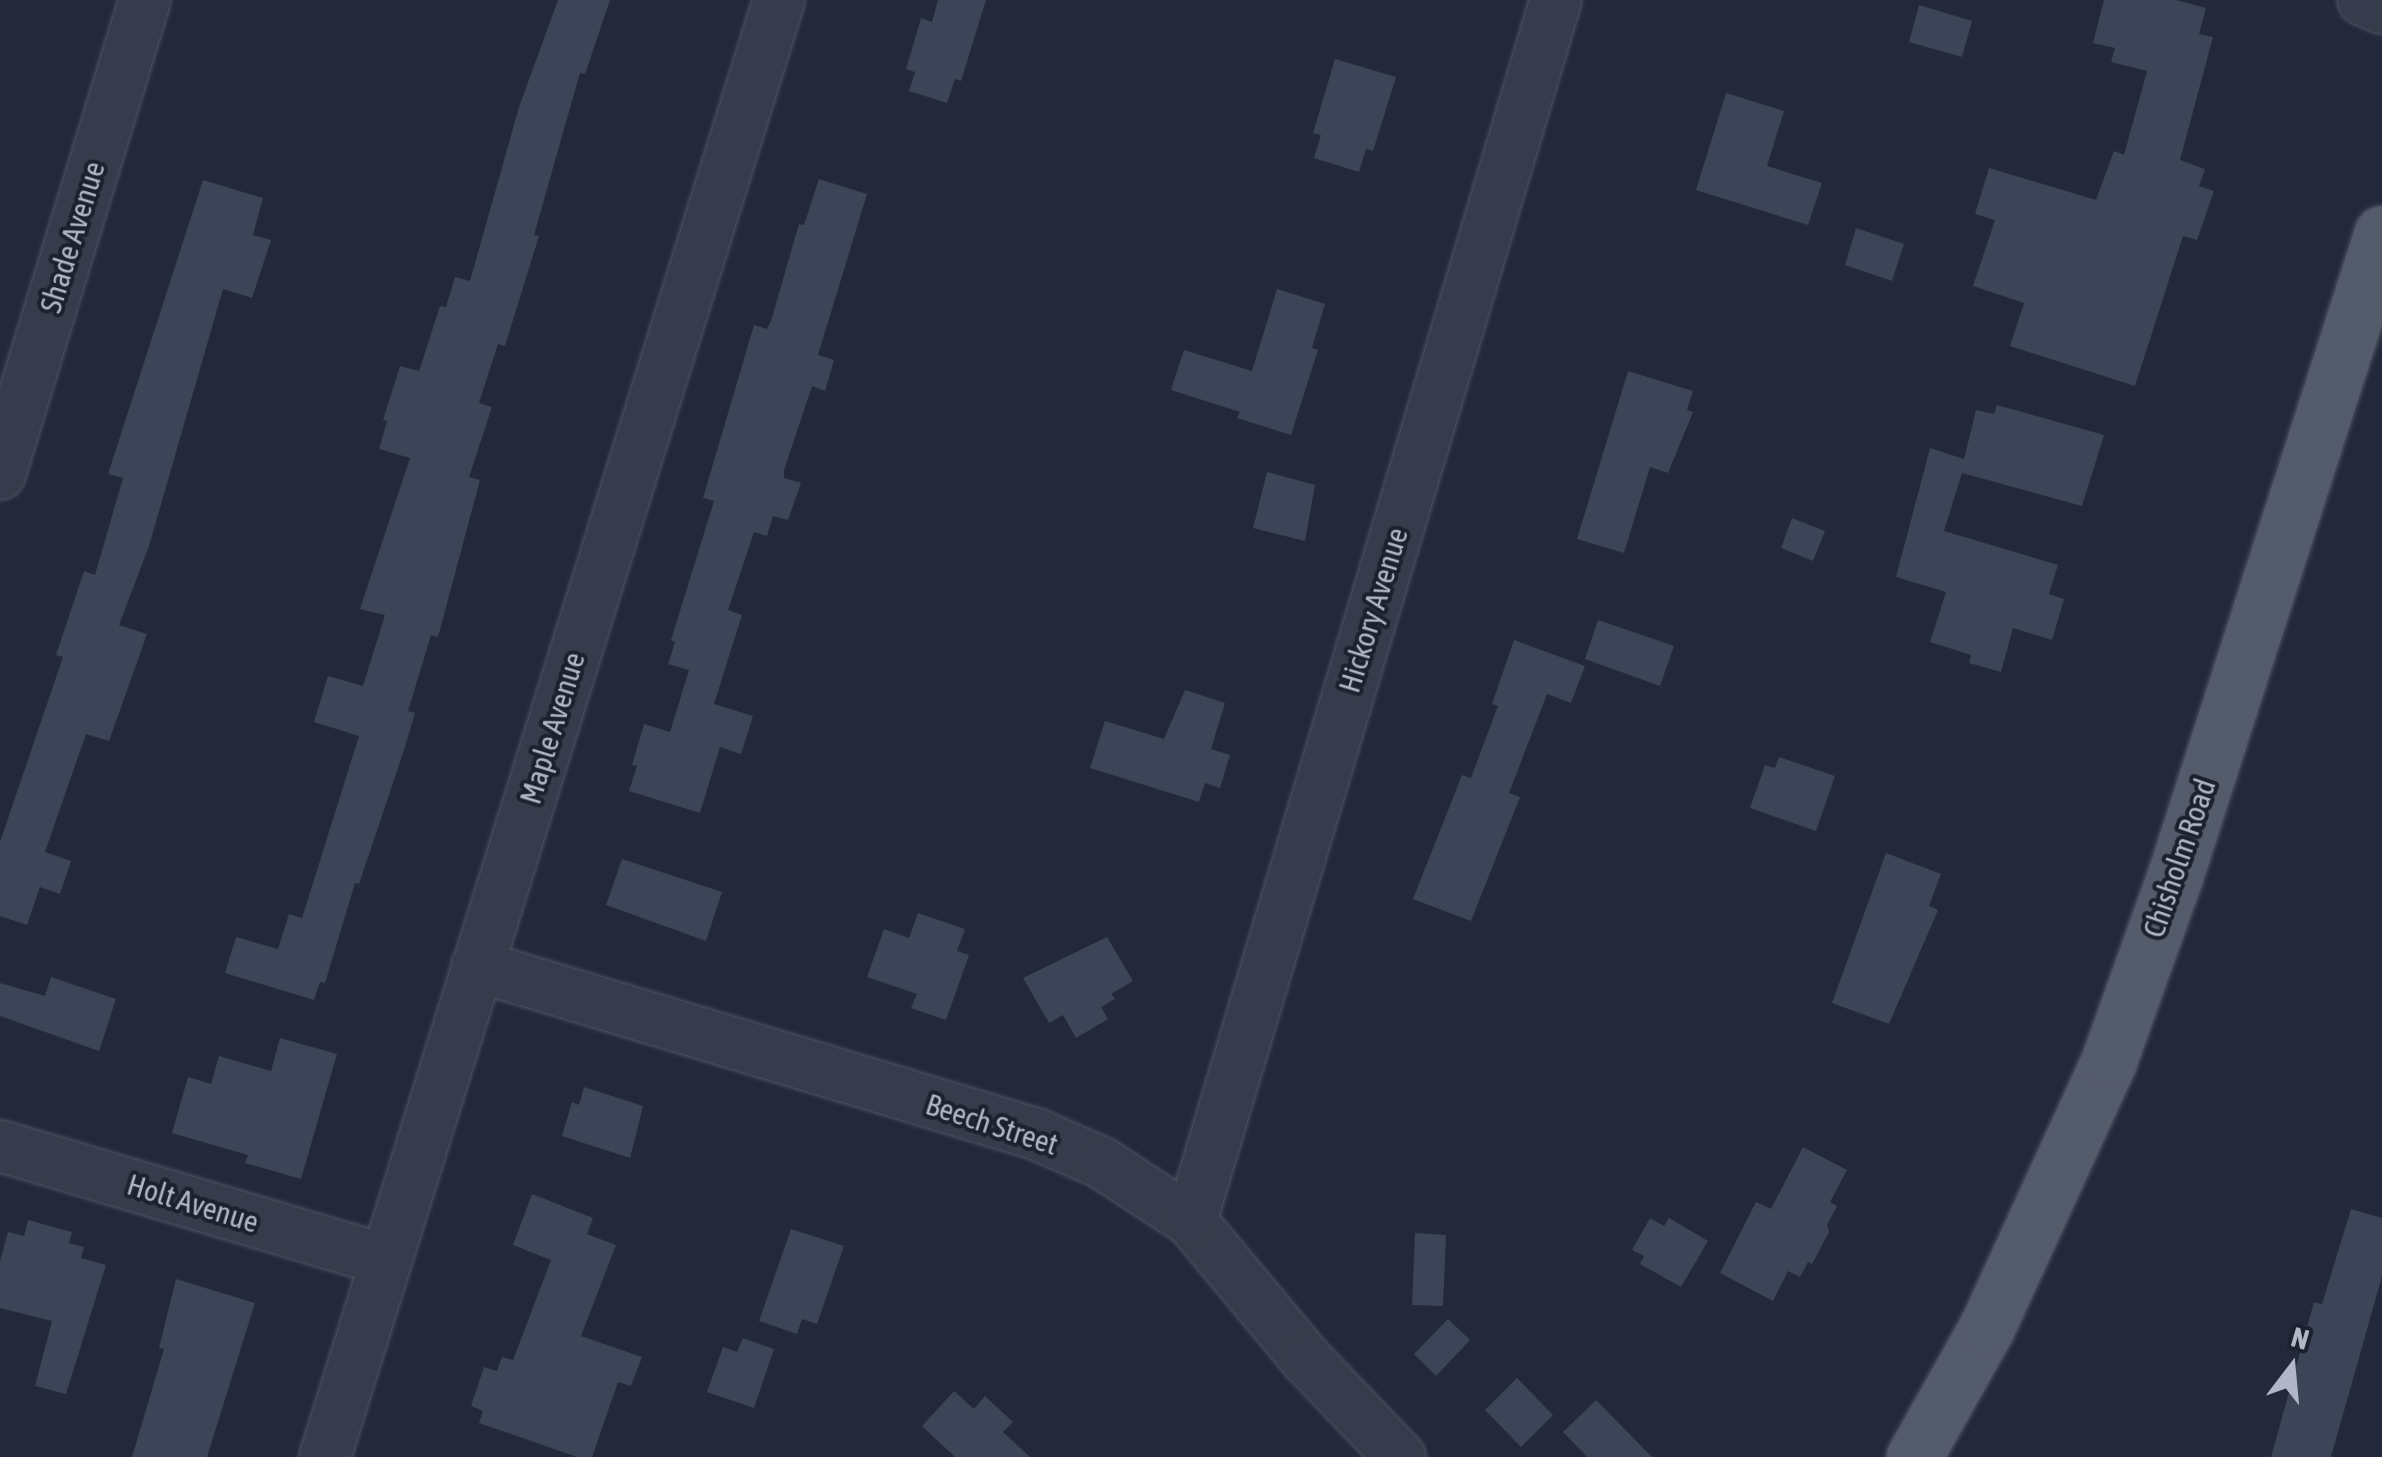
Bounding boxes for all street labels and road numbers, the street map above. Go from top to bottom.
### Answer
street label: Shade Avenue [32,157,112,317]
street label: Hickory Avenue [1331,523,1415,697]
street label: Maple Avenue [512,648,592,808]
street label: Chisholm Road [2135,774,2223,942]
street label: Beech Street [921,1086,1063,1162]
street label: Holt Avenue [123,1166,263,1240]

